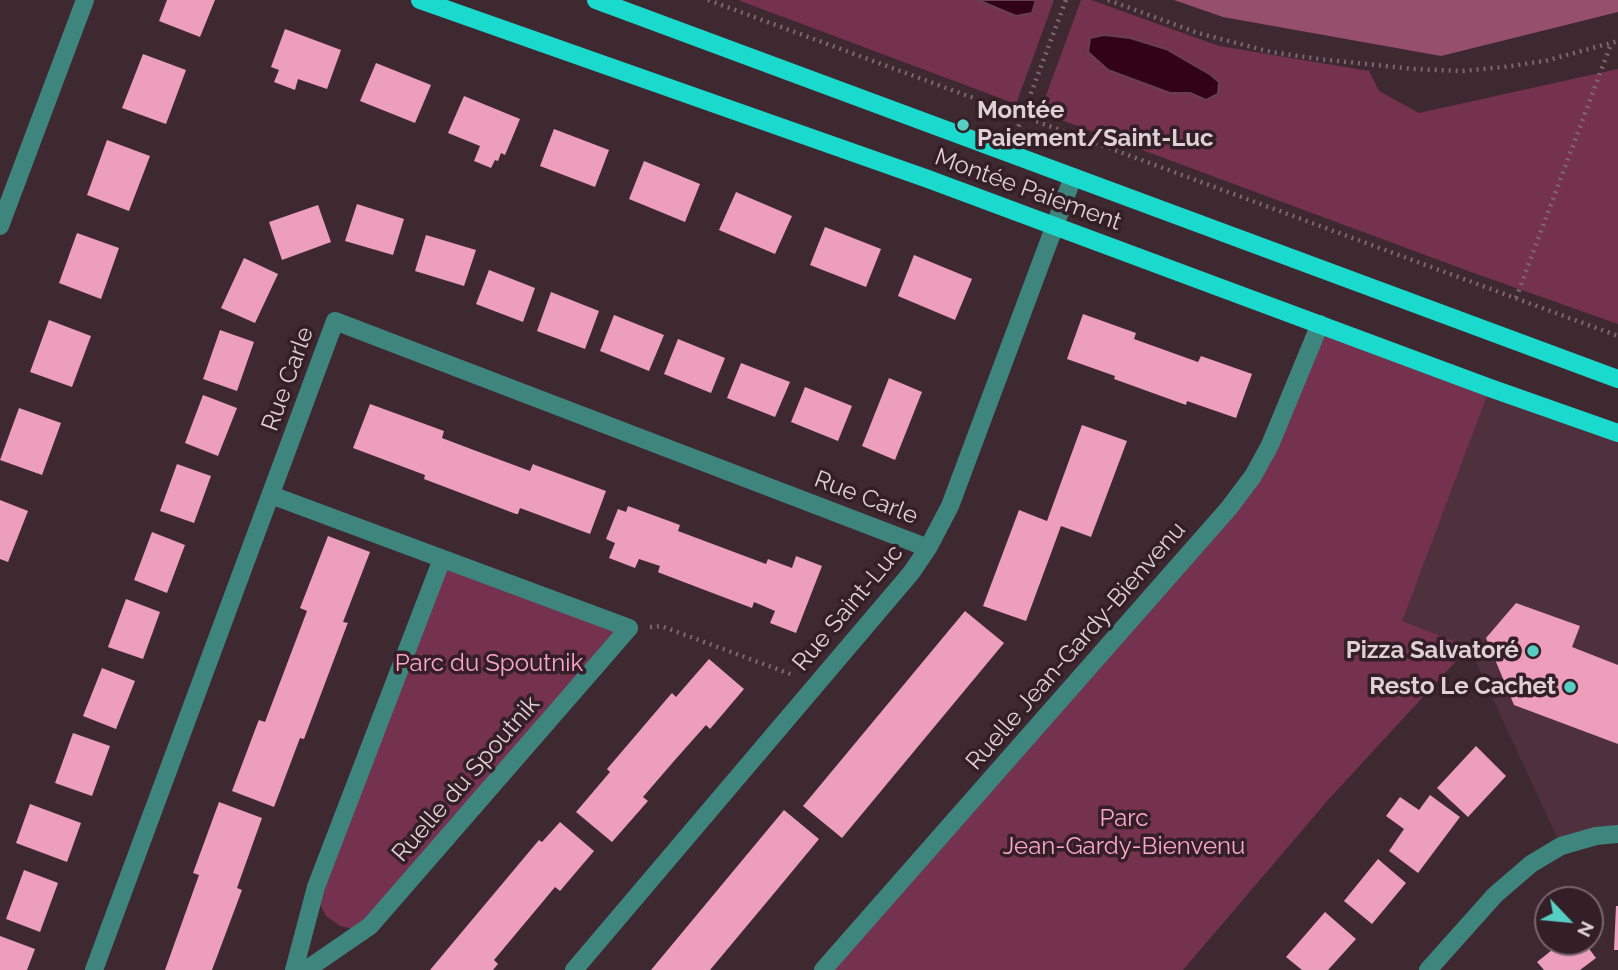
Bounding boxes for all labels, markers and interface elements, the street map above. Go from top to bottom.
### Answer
place label: Montée Paiement/Saint-Luc [977,97,1214,153]
marker: Montée Paiement/Saint-Luc [955,117,971,133]
street label: Montée Paiement [931,143,1125,237]
street label: Rue Carle [256,323,320,435]
street label: Rue Carle [810,465,922,531]
street label: Ruelle Jean-Gardy-Bienvenu [960,516,1192,776]
street label: Rue Saint-Luc [787,539,909,677]
place label: Pizza Salvatoré [1346,637,1519,665]
marker: Pizza Salvatoré [1525,643,1541,659]
park label: Parc du Spoutnik [395,650,583,678]
place label: Resto Le Cachet [1369,673,1556,701]
marker: Resto Le Cachet [1562,679,1578,695]
street label: Ruelle du Spoutnik [386,690,546,868]
park label: Parc Jean-Gardy-Bienvenu [1003,805,1245,861]
north arrow [1534,886,1604,956]
text: N [1573,918,1599,941]

